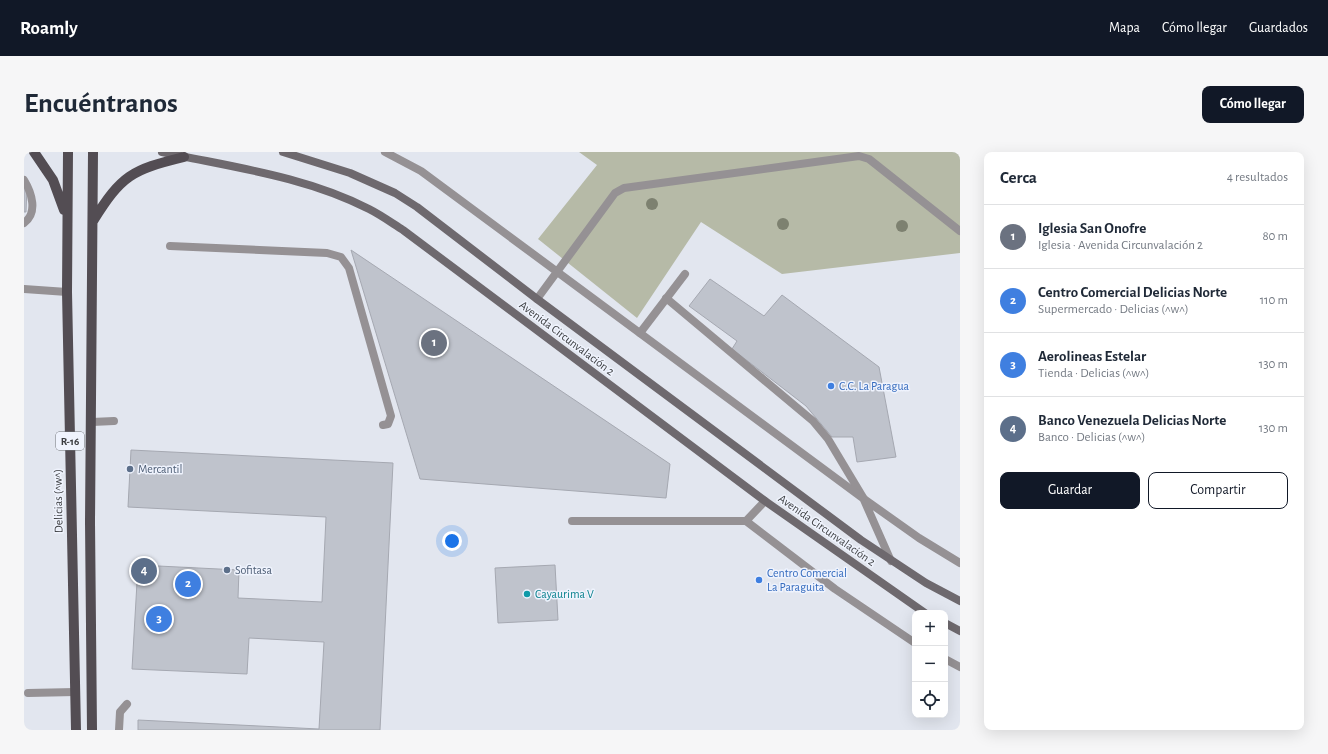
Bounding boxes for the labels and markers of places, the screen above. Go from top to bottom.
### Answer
pin: 1 [421,328,447,358]
place label: C.C. La Paragua [839,380,910,392]
marker: C.C. La Paragua [826,381,836,391]
place label: Mercantil [138,463,182,475]
marker: Mercantil [125,464,135,474]
pin: 4 [131,556,157,586]
place label: Sofitasa [235,564,273,576]
marker: Sofitasa [222,565,232,575]
place label: Centro Comercial La Paraguita [767,567,847,593]
pin: 2 [175,569,201,599]
marker: Centro Comercial La Paraguita [754,575,764,585]
place label: Cayaurima V [535,588,594,601]
marker: Cayaurima V [522,589,532,599]
pin: 3 [146,604,172,634]

